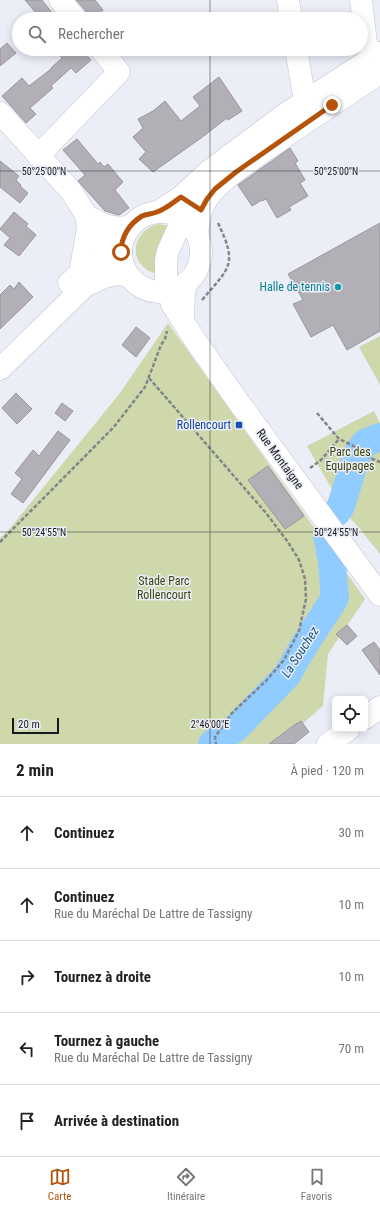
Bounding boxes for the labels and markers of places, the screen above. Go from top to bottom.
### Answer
place label: Halle de tennis [260,280,330,294]
marker: Halle de tennis [333,282,343,292]
place label: Rollencourt [177,418,231,432]
marker: Rollencourt [234,420,244,430]

